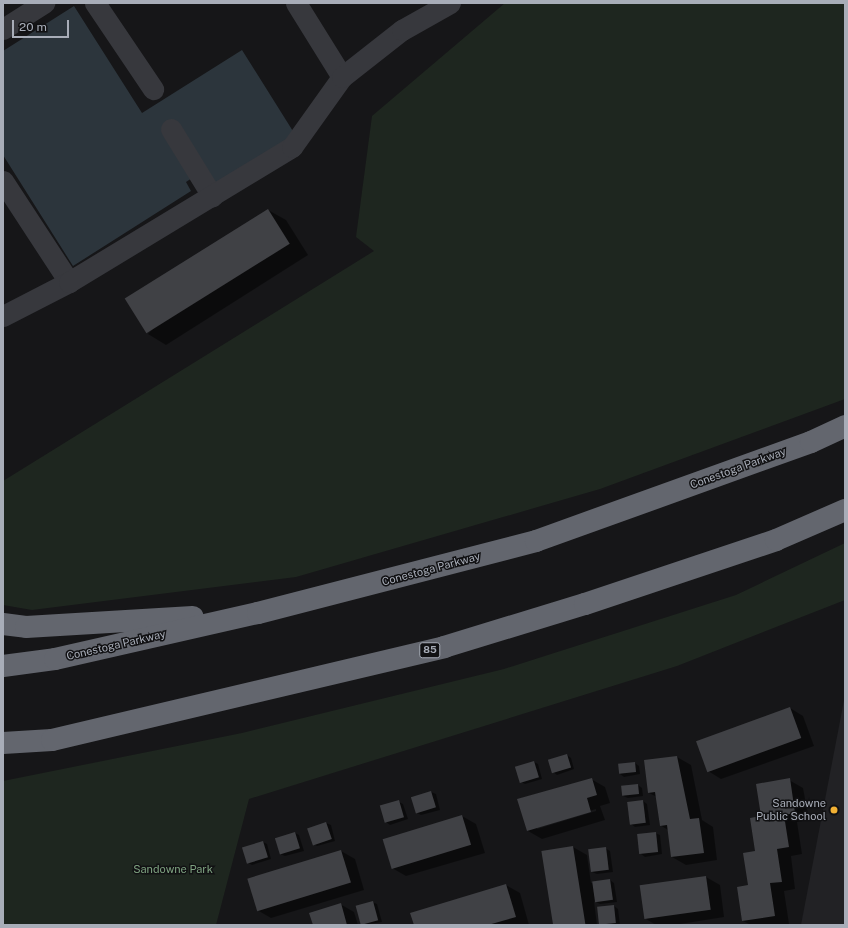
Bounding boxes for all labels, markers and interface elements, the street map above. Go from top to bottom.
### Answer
scale bar [14,12,71,38]
text: 20 m [19,20,47,34]
street label: Conestoga Parkway [688,444,788,492]
street label: Conestoga Parkway [380,550,482,588]
street label: Conestoga Parkway [65,627,167,663]
road number: 85 [419,642,441,658]
place label: Sandowne Public School [756,797,826,823]
marker: Sandowne Public School [829,805,839,815]
park label: Sandowne Park [133,862,213,876]

